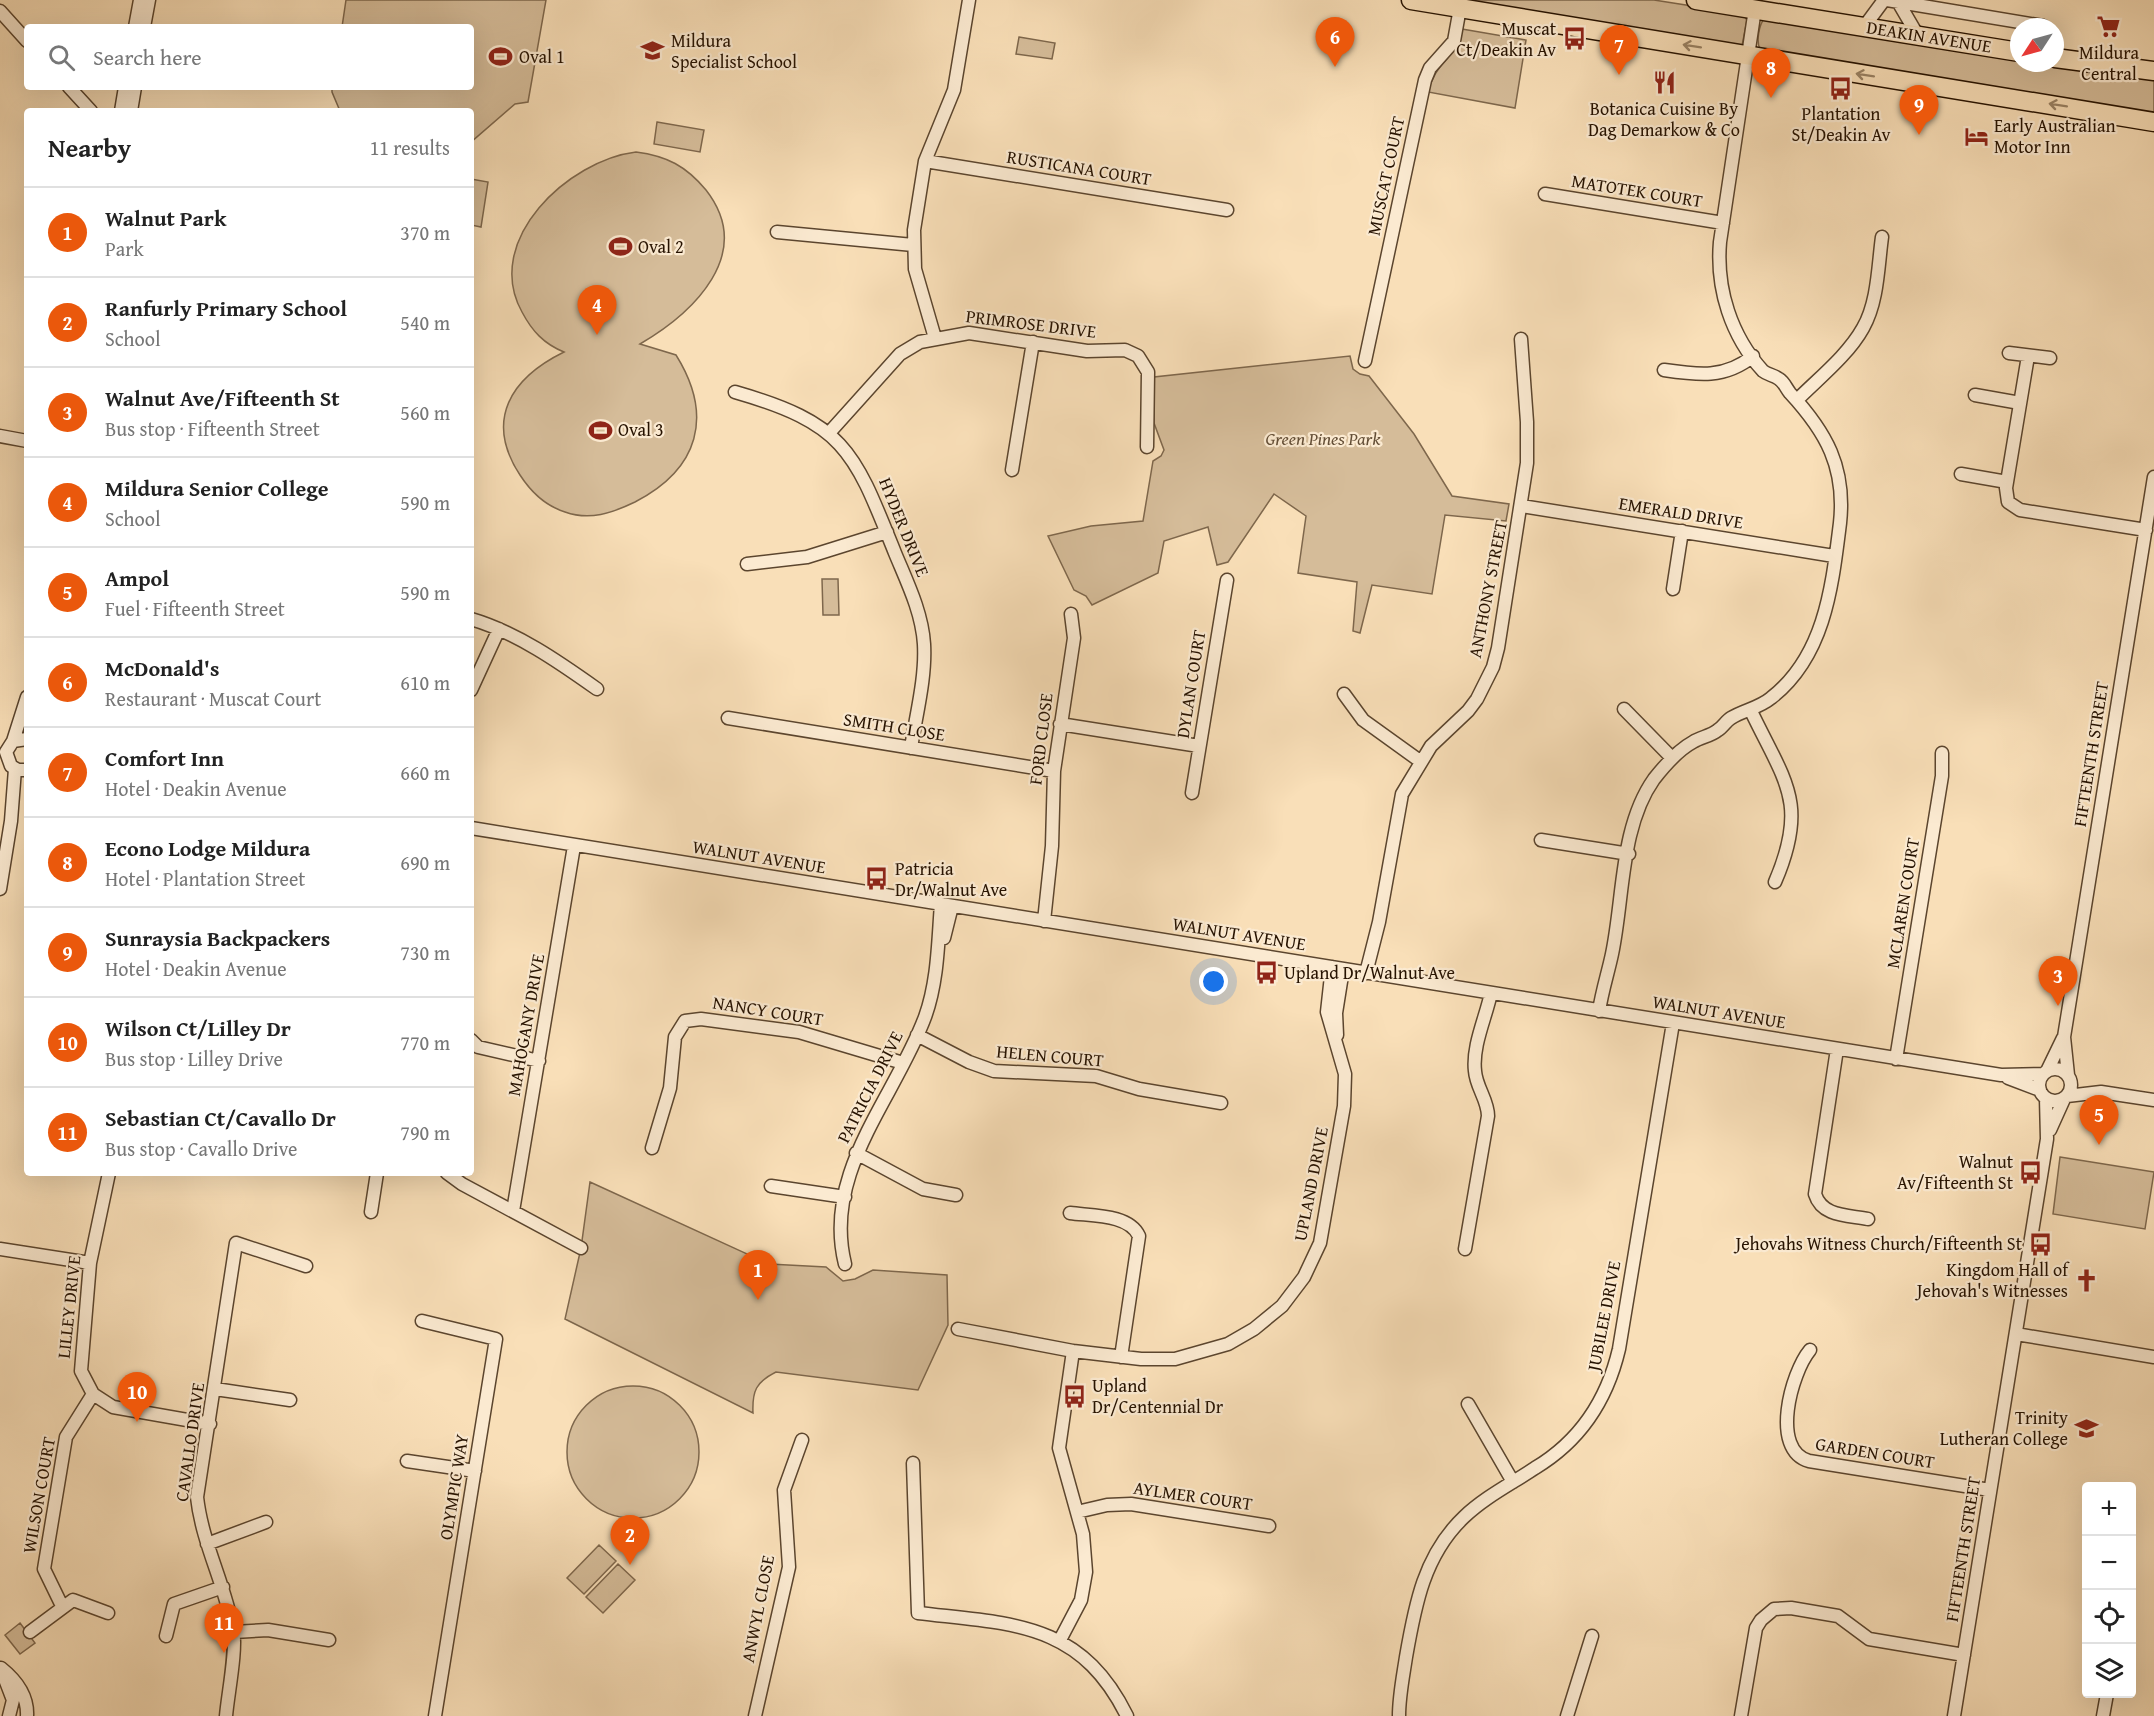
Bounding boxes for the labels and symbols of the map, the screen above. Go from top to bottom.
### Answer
street label: DEAKIN AVENUE [1865,13,1993,60]
supermarket icon: Mildura Central [2096,14,2122,40]
place label: Muscat Ct/Deakin Av [1456,15,1557,63]
pin: 6 [1316,17,1354,67]
north arrow [2010,18,2064,72]
bus stop icon: Muscat Ct/Deakin Av [1561,26,1587,52]
pin: 7 [1600,26,1638,75]
place label: Mildura Specialist School [671,27,797,75]
school or university icon: Mildura Specialist School [640,38,666,64]
place label: Mildura Central [2079,39,2139,87]
one-way arrow [1683,40,1702,51]
place label: Oval 1 [519,43,565,70]
sports icon: Oval 1 [488,44,514,70]
pin: 8 [1752,48,1790,98]
one-way arrow [1856,69,1876,80]
restaurant icon: Botanica Cuisine By Dag Demarkow & Co [1651,70,1677,96]
bus stop icon: Plantation St/Deakin Av [1828,75,1854,101]
pin: 9 [1900,86,1938,135]
place label: Botanica Cuisine By Dag Demarkow & Co [1588,95,1740,143]
place label: Plantation St/Deakin Av [1792,100,1890,148]
one-way arrow [2048,100,2068,111]
place label: Early Australian Motor Inn [1994,112,2116,160]
street label: MUSCAT COURT [1360,114,1411,238]
hotel icon: Early Australian Motor Inn [1963,123,1989,149]
street label: RUSTICANA COURT [1005,143,1153,192]
street label: MATOTEK COURT [1570,167,1705,214]
place label: Oval 2 [638,233,684,260]
sports icon: Oval 2 [607,234,633,260]
pin: 4 [578,286,616,335]
street label: PRIMROSE DRIVE [964,302,1098,345]
place label: Oval 3 [618,416,664,443]
sports icon: Oval 3 [587,417,613,443]
park label: Green Pines Park [1266,425,1381,452]
street label: HYDER DRIVE [872,473,937,580]
street label: EMERALD DRIVE [1617,489,1745,536]
street label: ANTHONY STREET [1461,518,1514,660]
street label: DYLAN COURT [1169,628,1212,740]
street label: FIFTEENTH STREET [2066,679,2115,828]
street label: FORD CLOSE [1021,691,1060,786]
street label: SMITH CLOSE [841,705,947,748]
street label: WALNUT AVENUE [691,833,828,880]
street label: MCLAREN COURT [1879,836,1926,970]
place label: Patricia Dr/Walnut Ave [895,855,1007,903]
bus stop icon: Patricia Dr/Walnut Ave [864,866,890,892]
street label: WALNUT AVENUE [1171,910,1308,957]
street label: MAHOGANY DRIVE [500,951,551,1098]
pin: 3 [2038,956,2078,1006]
place label: Upland Dr/Walnut Ave [1284,959,1455,986]
bus stop icon: Upland Dr/Walnut Ave [1253,960,1279,986]
your location [1199,967,1228,996]
street label: NANCY COURT [711,988,825,1033]
street label: WALNUT AVENUE [1651,988,1788,1035]
street label: PATRICIA DRIVE [830,1026,909,1148]
street label: HELEN COURT [995,1037,1105,1074]
pin: 5 [2080,1096,2118,1145]
street label: UPLAND DRIVE [1286,1125,1335,1243]
place label: Walnut Av/Fifteenth St [1897,1148,2014,1196]
bus stop icon: Walnut Av/Fifteenth St [2018,1159,2044,1185]
place label: Jehovahs Witness Church/Fifteenth St [1733,1230,2023,1257]
bus stop icon: Jehovahs Witness Church/Fifteenth St [2027,1231,2053,1257]
pin: 1 [738,1250,777,1300]
street label: LILLEY DRIVE [50,1254,87,1360]
place label: Kingdom Hall of Jehovah's Witnesses [1915,1256,2070,1304]
street label: JUBILEE DRIVE [1579,1258,1627,1375]
church icon: Kingdom Hall of Jehovah's Witnesses [2073,1267,2099,1293]
pin: 10 [118,1372,156,1422]
place label: Upland Dr/Centennial Dr [1092,1372,1224,1420]
street label: CAVALLO DRIVE [168,1381,211,1503]
bus stop icon: Upland Dr/Centennial Dr [1061,1383,1087,1409]
place label: Trinity Lutheran College [1940,1404,2068,1452]
school or university icon: Trinity Lutheran College [2073,1415,2099,1441]
street label: GARDEN COURT [1814,1430,1937,1475]
street label: OLYMPIC WAY [432,1432,475,1542]
street label: WILSON COURT [15,1435,62,1555]
street label: AYLMER COURT [1132,1474,1254,1517]
street label: FIFTEENTH STREET [1938,1474,1987,1623]
pin: 2 [610,1516,650,1565]
street label: ANWYL CLOSE [734,1553,781,1665]
pin: 11 [204,1604,244,1653]

